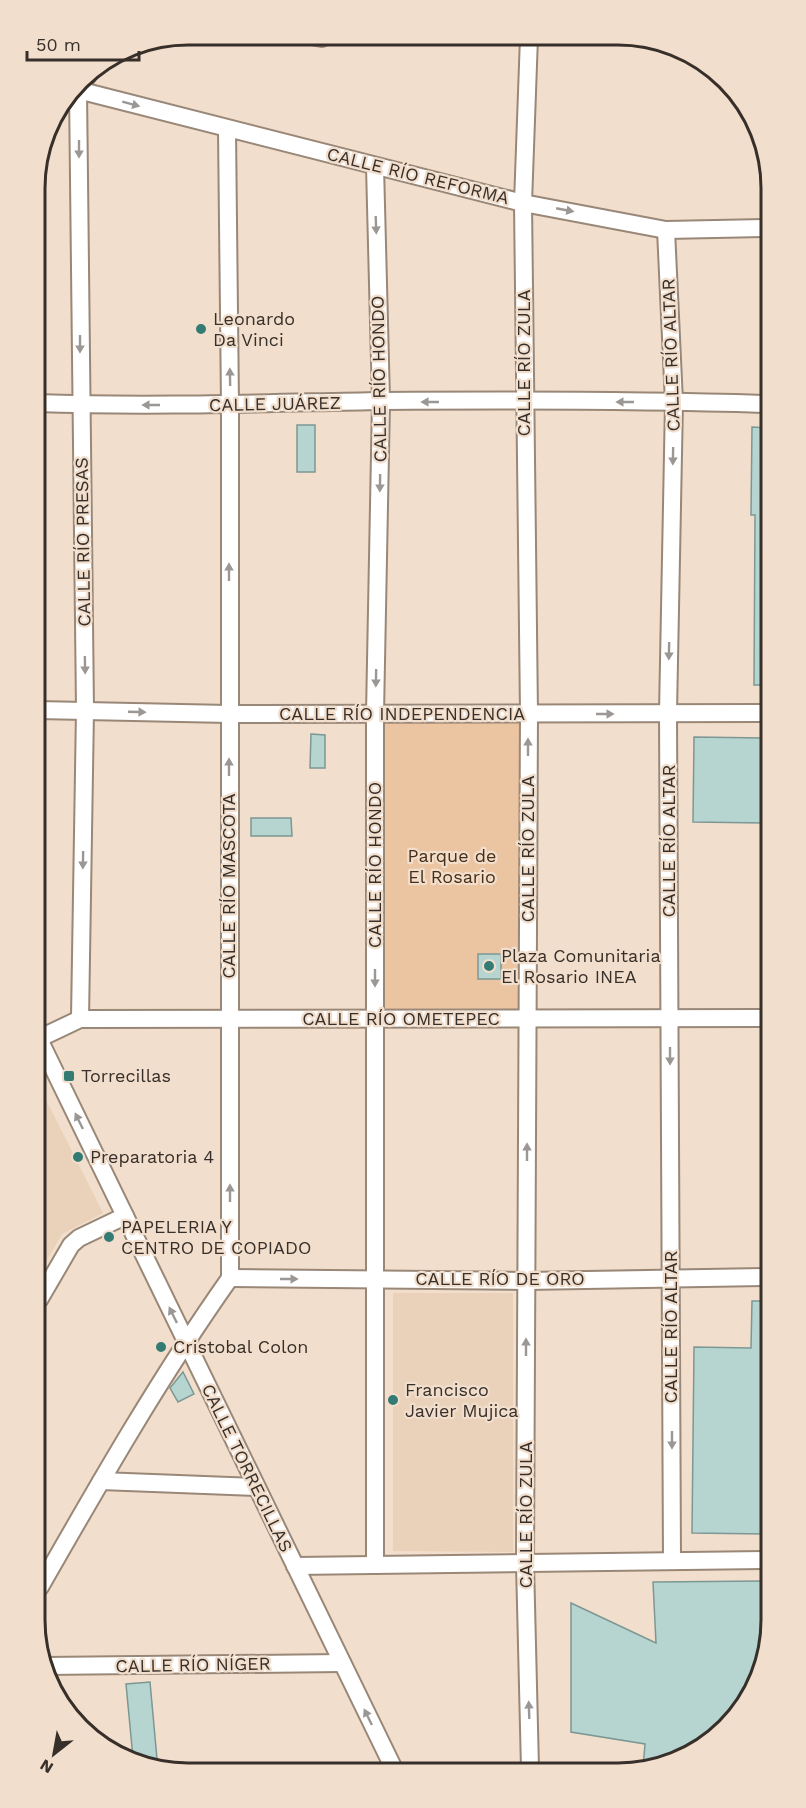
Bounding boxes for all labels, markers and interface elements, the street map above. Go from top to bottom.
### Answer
scale bar [27,24,140,62]
text: 50 m [36,34,81,55]
one-way arrow [121,100,140,110]
one-way arrow [74,139,84,158]
street label: CALLE RÍO REFORMA [325,143,512,208]
one-way arrow [555,206,574,215]
one-way arrow [372,215,381,234]
street label: CALLE RÍO ALTAR [657,278,684,432]
street label: CALLE RÍO ZULA [513,289,534,437]
street label: CALLE RÍO HONDO [367,296,390,462]
place label: Leonardo Da Vinci [213,308,295,350]
marker: Leonardo Da Vinci [194,322,208,336]
one-way arrow [75,334,85,353]
one-way arrow [225,367,234,386]
street label: CALLE JUÁREZ [209,392,341,415]
one-way arrow [420,397,439,407]
one-way arrow [615,397,634,407]
one-way arrow [141,400,160,410]
one-way arrow [668,446,678,465]
street label: CALLE RÍO PRESAS [71,457,94,627]
one-way arrow [375,473,385,492]
one-way arrow [224,562,234,581]
one-way arrow [665,641,674,660]
one-way arrow [80,655,89,674]
one-way arrow [371,668,381,687]
street label: CALLE RÍO INDEPENDENCIA [279,703,525,724]
one-way arrow [128,707,147,716]
one-way arrow [596,709,615,719]
one-way arrow [524,738,533,757]
one-way arrow [224,757,234,776]
street label: CALLE RÍO ALTAR [658,764,679,917]
street label: CALLE RÍO ZULA [517,775,538,923]
street label: CALLE RÍO HONDO [364,782,385,948]
street label: CALLE RÍO MASCOTA [218,793,239,979]
park label: Parque de El Rosario [408,845,496,887]
one-way arrow [78,850,87,869]
place label: Plaza Comunitaria El Rosario INEA [501,945,661,987]
marker: Plaza Comunitaria El Rosario INEA [482,959,496,973]
one-way arrow [370,968,380,987]
street label: CALLE RÍO OMETEPEC [302,1008,500,1029]
one-way arrow [665,1046,675,1065]
place label: Torrecillas [81,1065,171,1086]
marker: Torrecillas [62,1069,76,1083]
one-way arrow [74,1112,83,1129]
one-way arrow [522,1143,532,1162]
place label: Preparatoria 4 [90,1146,214,1167]
marker: Preparatoria 4 [71,1150,85,1164]
one-way arrow [225,1183,235,1202]
place label: PAPELERIA Y CENTRO DE COPIADO [121,1216,311,1258]
marker: PAPELERIA Y CENTRO DE COPIADO [102,1230,116,1244]
street label: CALLE RÍO ALTAR [660,1250,681,1403]
street label: CALLE RÍO DE ORO [415,1268,585,1289]
one-way arrow [279,1274,298,1283]
one-way arrow [168,1307,177,1324]
place label: Cristobal Colon [173,1336,308,1357]
one-way arrow [521,1338,531,1357]
marker: Cristobal Colon [154,1340,168,1354]
place label: Francisco Javier Mujica [405,1379,519,1421]
street label: CALLE TORRECILLAS [198,1380,297,1555]
marker: Francisco Javier Mujica [386,1393,400,1407]
one-way arrow [667,1430,676,1449]
street label: CALLE RÍO ZULA [515,1441,536,1589]
street label: CALLE RÍO NÍGER [115,1653,271,1676]
one-way arrow [524,1701,534,1720]
one-way arrow [364,1708,373,1725]
north arrow [24,1724,84,1784]
text: N [37,1755,57,1778]

